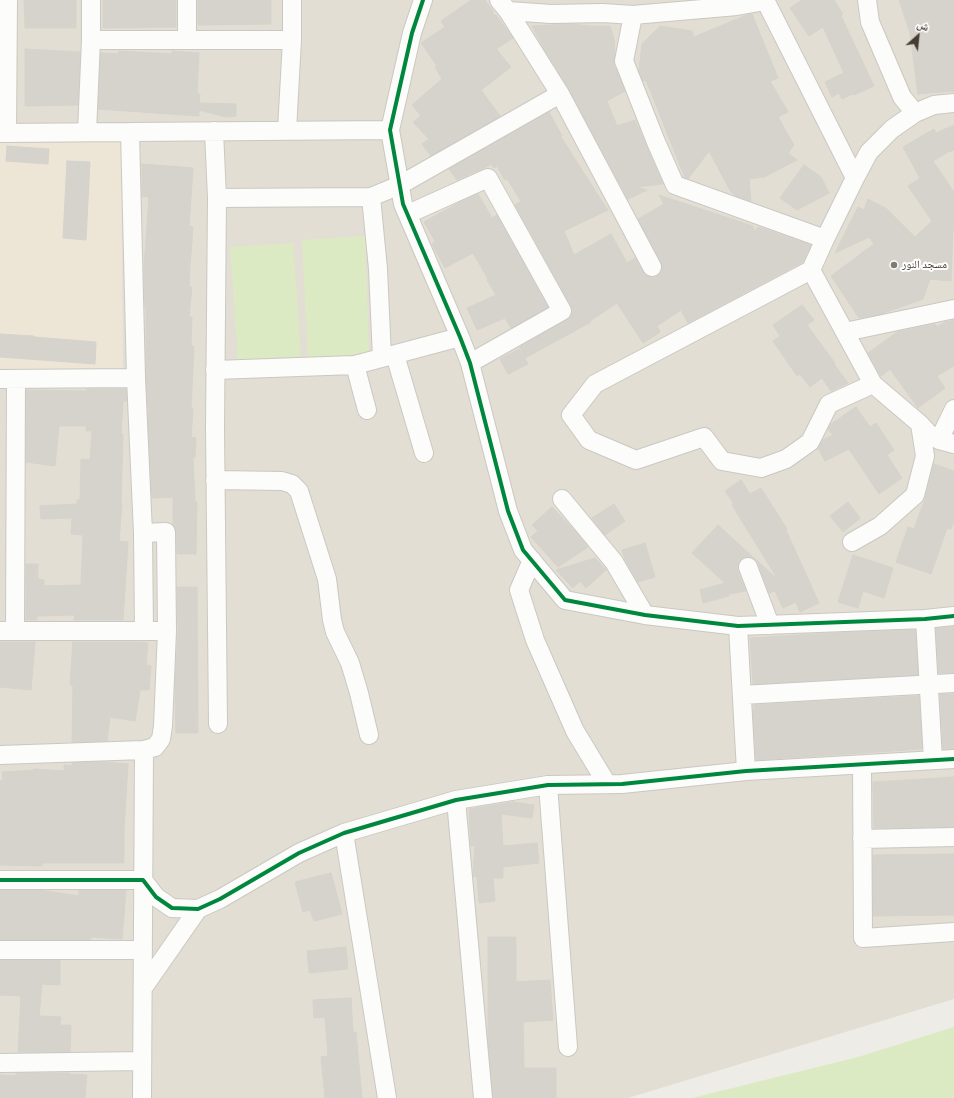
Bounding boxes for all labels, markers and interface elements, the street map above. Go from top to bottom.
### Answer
north arrow [898,16,938,56]
text: ش [916,17,931,33]
place label: مسجد النور [902,258,947,272]
marker: مسجد النور [889,260,899,270]

